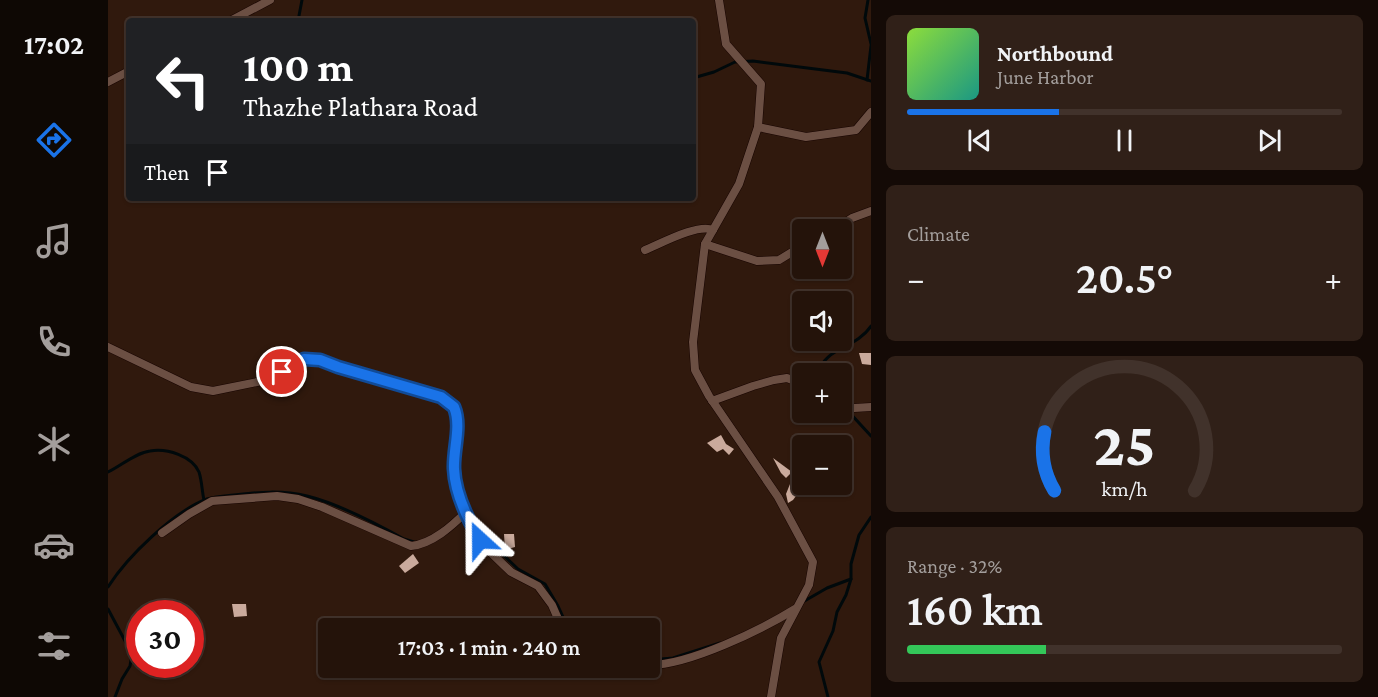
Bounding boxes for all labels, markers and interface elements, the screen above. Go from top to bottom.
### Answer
text: 17:02 [24,30,84,60]
text: Northbound [997,41,1113,66]
icon: left [144,42,222,120]
text: 100 m [243,43,353,90]
text: June Harbor [997,66,1094,88]
text: Thazhe Plathara Road [243,92,478,122]
icon: directions [33,119,75,161]
icon: previous [963,124,996,157]
icon: pause [1108,124,1141,157]
icon: next [1253,124,1286,157]
icon: arrive [201,156,234,189]
text: Then [144,160,189,185]
north arrow [792,219,852,279]
map controls [792,219,852,495]
icon: music [33,220,75,262]
text: Climate [907,223,970,245]
text: 20.5° [1076,253,1173,303]
text: − [907,260,924,297]
text: + [1325,260,1342,297]
button: sound [792,291,852,351]
icon: phone [33,321,75,363]
pin [256,346,307,397]
icon: arrive [265,355,298,388]
button: + [792,363,852,423]
text: 25 [1093,409,1156,478]
icon: climate [33,423,75,465]
button: − [792,435,852,495]
text: km/h [1101,477,1148,501]
position arrow [448,508,512,572]
icon: car [33,524,75,566]
text: Range · 32% [907,555,1002,577]
text: 160 km [907,585,1043,635]
speed limit sign: 30 [126,600,204,678]
icon: filters [33,625,75,667]
text: 17:03 · 1 min · 240 m [398,635,580,660]

